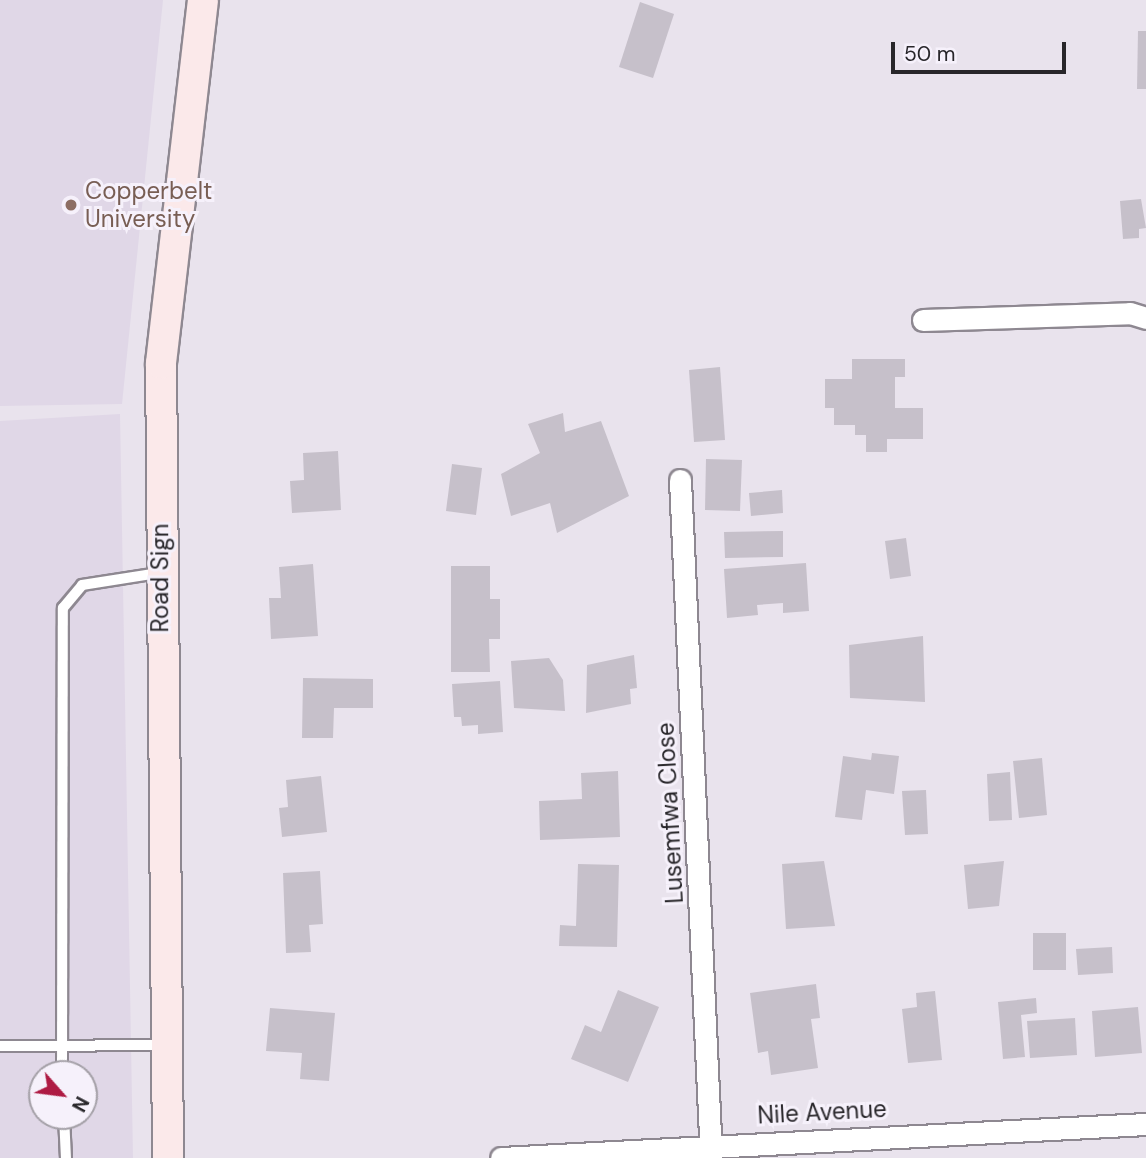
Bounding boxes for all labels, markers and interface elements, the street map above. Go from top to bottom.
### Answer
scale bar [894,28,1069,72]
text: 50 m [904,40,955,68]
place label: Copperbelt University [85,177,212,233]
marker: Copperbelt University [63,197,79,213]
street label: Road Sign [146,523,174,633]
street label: Lusemfwa Close [651,722,689,904]
north arrow [28,1060,98,1130]
text: N [66,1092,95,1116]
street label: Nile Avenue [757,1094,887,1130]

